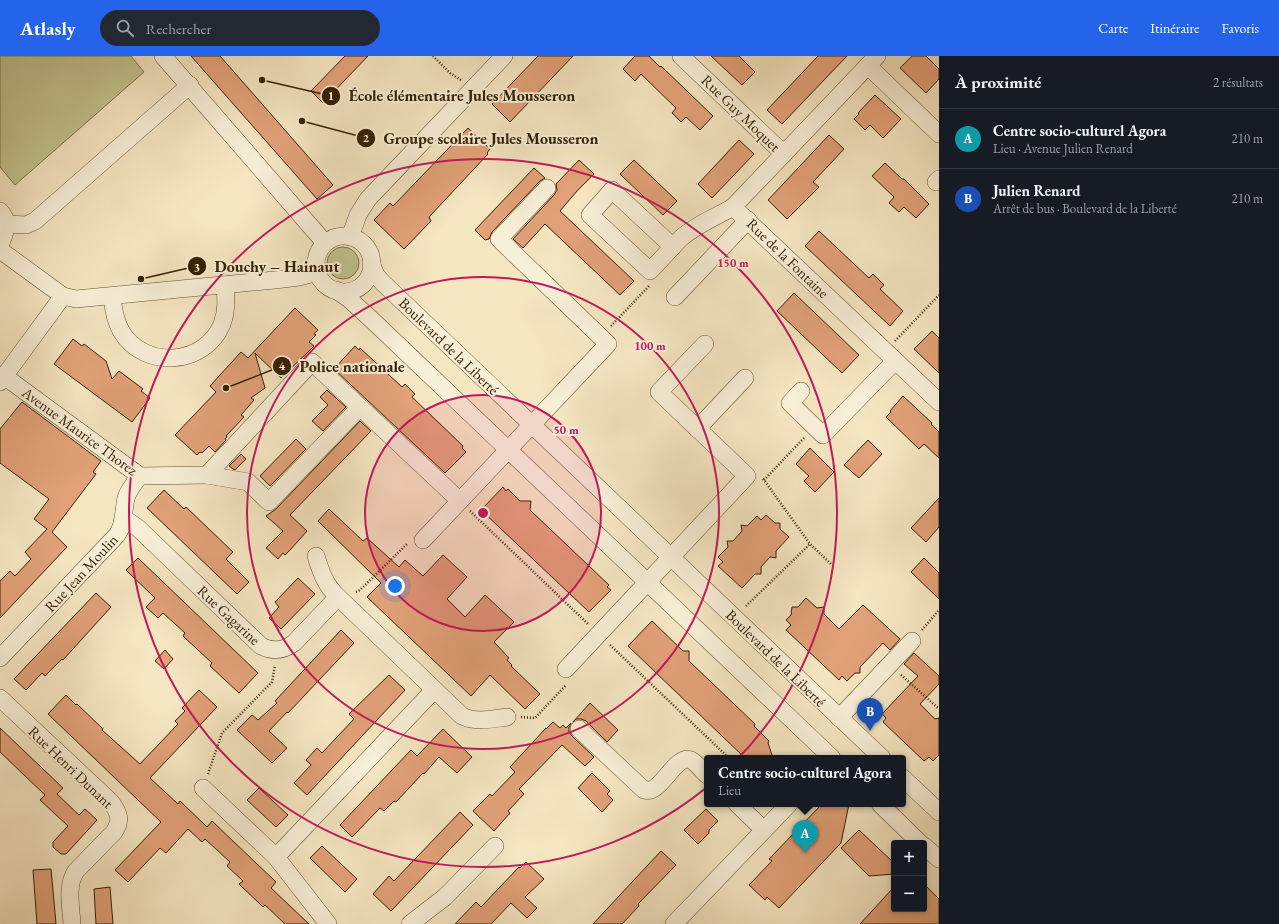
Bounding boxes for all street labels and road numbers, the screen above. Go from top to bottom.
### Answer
street label: Rue Guy Moquet [697,70,785,156]
street label: Rue de la Fontaine [743,214,833,302]
street label: Boulevard de la Liberté [395,293,503,399]
street label: Avenue Maurice Thorez [18,382,142,480]
street label: Rue Jean Moulin [40,530,122,616]
street label: Rue Gagarine [194,581,265,649]
street label: Boulevard de la Liberté [722,605,830,711]
street label: Rue Henri Dunant [25,722,118,813]

